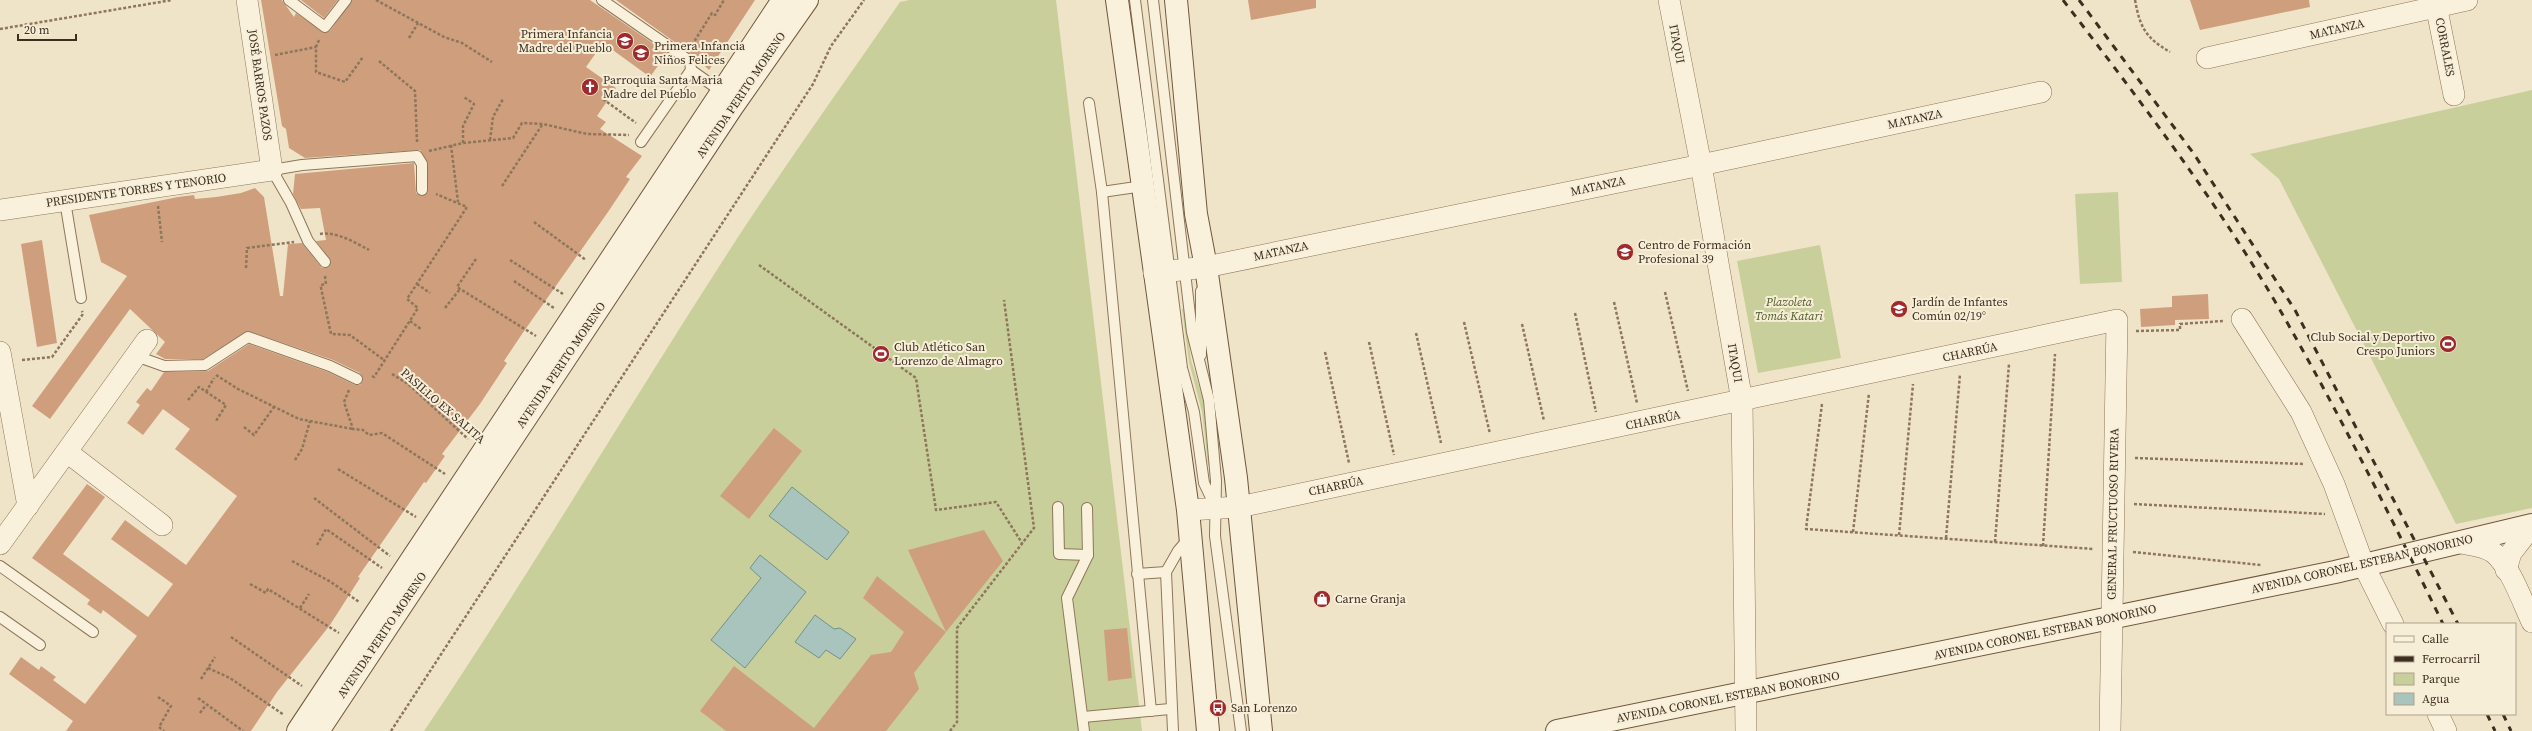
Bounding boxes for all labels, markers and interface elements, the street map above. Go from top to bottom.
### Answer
street label: MATANZA [2308,15,2366,43]
scale bar [18,16,76,42]
street label: CORRALES [2431,16,2459,78]
text: 20 m [24,22,50,38]
street label: ITAQUI [1665,23,1689,65]
place label: Primera Infancia Madre del Pueblo [519,26,613,56]
street label: JOSÉ BARROS PAZOS [244,27,276,142]
street label: AVENIDA PERITO MORENO [693,29,789,161]
school or university icon: Primera Infancia Madre del Pueblo [615,31,635,51]
place label: Primera Infancia Niños Felices [654,38,746,68]
school or university icon: Primera Infancia Niños Felices [631,43,651,63]
place label: Parroquia Santa Maria Madre del Pueblo [603,72,723,102]
church icon: Parroquia Santa Maria Madre del Pueblo [580,77,600,97]
street label: MATANZA [1886,105,1944,133]
street label: PRESIDENTE TORRES Y TENORIO [45,169,227,211]
street label: MATANZA [1569,172,1627,200]
street label: MATANZA [1252,237,1310,265]
place label: Centro de Formación Profesional 39 [1638,237,1751,267]
school or university icon: Centro de Formación Profesional 39 [1615,242,1635,262]
park label: Plazoleta Tomás Katari [1755,294,1823,324]
place label: Jardín de Infantes Común 02/19° [1911,294,2008,324]
street label: AVENIDA PERITO MORENO [513,299,609,431]
school or university icon: Jardín de Infantes Común 02/19° [1889,299,1909,319]
place label: Club Social y Deportivo Crespo Juniors [2311,329,2435,359]
sports icon: Club Social y Deportivo Crespo Juniors [2438,334,2458,354]
street label: CHARRÚA [1941,338,1999,366]
place label: Club Atlético San Lorenzo de Almagro [894,339,1003,369]
street label: ITAQUI [1724,342,1746,384]
sports icon: Club Atlético San Lorenzo de Almagro [871,344,891,364]
street label: PASILLO EX SALITA [397,365,489,447]
street label: CHARRÚA [1624,406,1682,434]
street label: GENERAL FRUCTUOSO RIVERA [2103,428,2123,600]
street label: CHARRÚA [1307,472,1365,500]
street label: AVENIDA CORONEL ESTEBAN BONORINO [2249,531,2475,597]
street label: AVENIDA PERITO MORENO [334,569,430,701]
shop icon: Carne Granja [1312,589,1332,609]
place label: Carne Granja [1335,591,1407,607]
street label: AVENIDA CORONEL ESTEBAN BONORINO [1932,601,2158,663]
legend [2386,623,2516,715]
text: Calle [2422,631,2449,647]
text: Ferrocarril [2422,651,2481,667]
street label: AVENIDA CORONEL ESTEBAN BONORINO [1615,667,1841,727]
text: Parque [2422,671,2460,687]
text: Agua [2422,691,2450,707]
bus stop icon: San Lorenzo [1208,698,1228,718]
place label: San Lorenzo [1231,700,1298,716]

